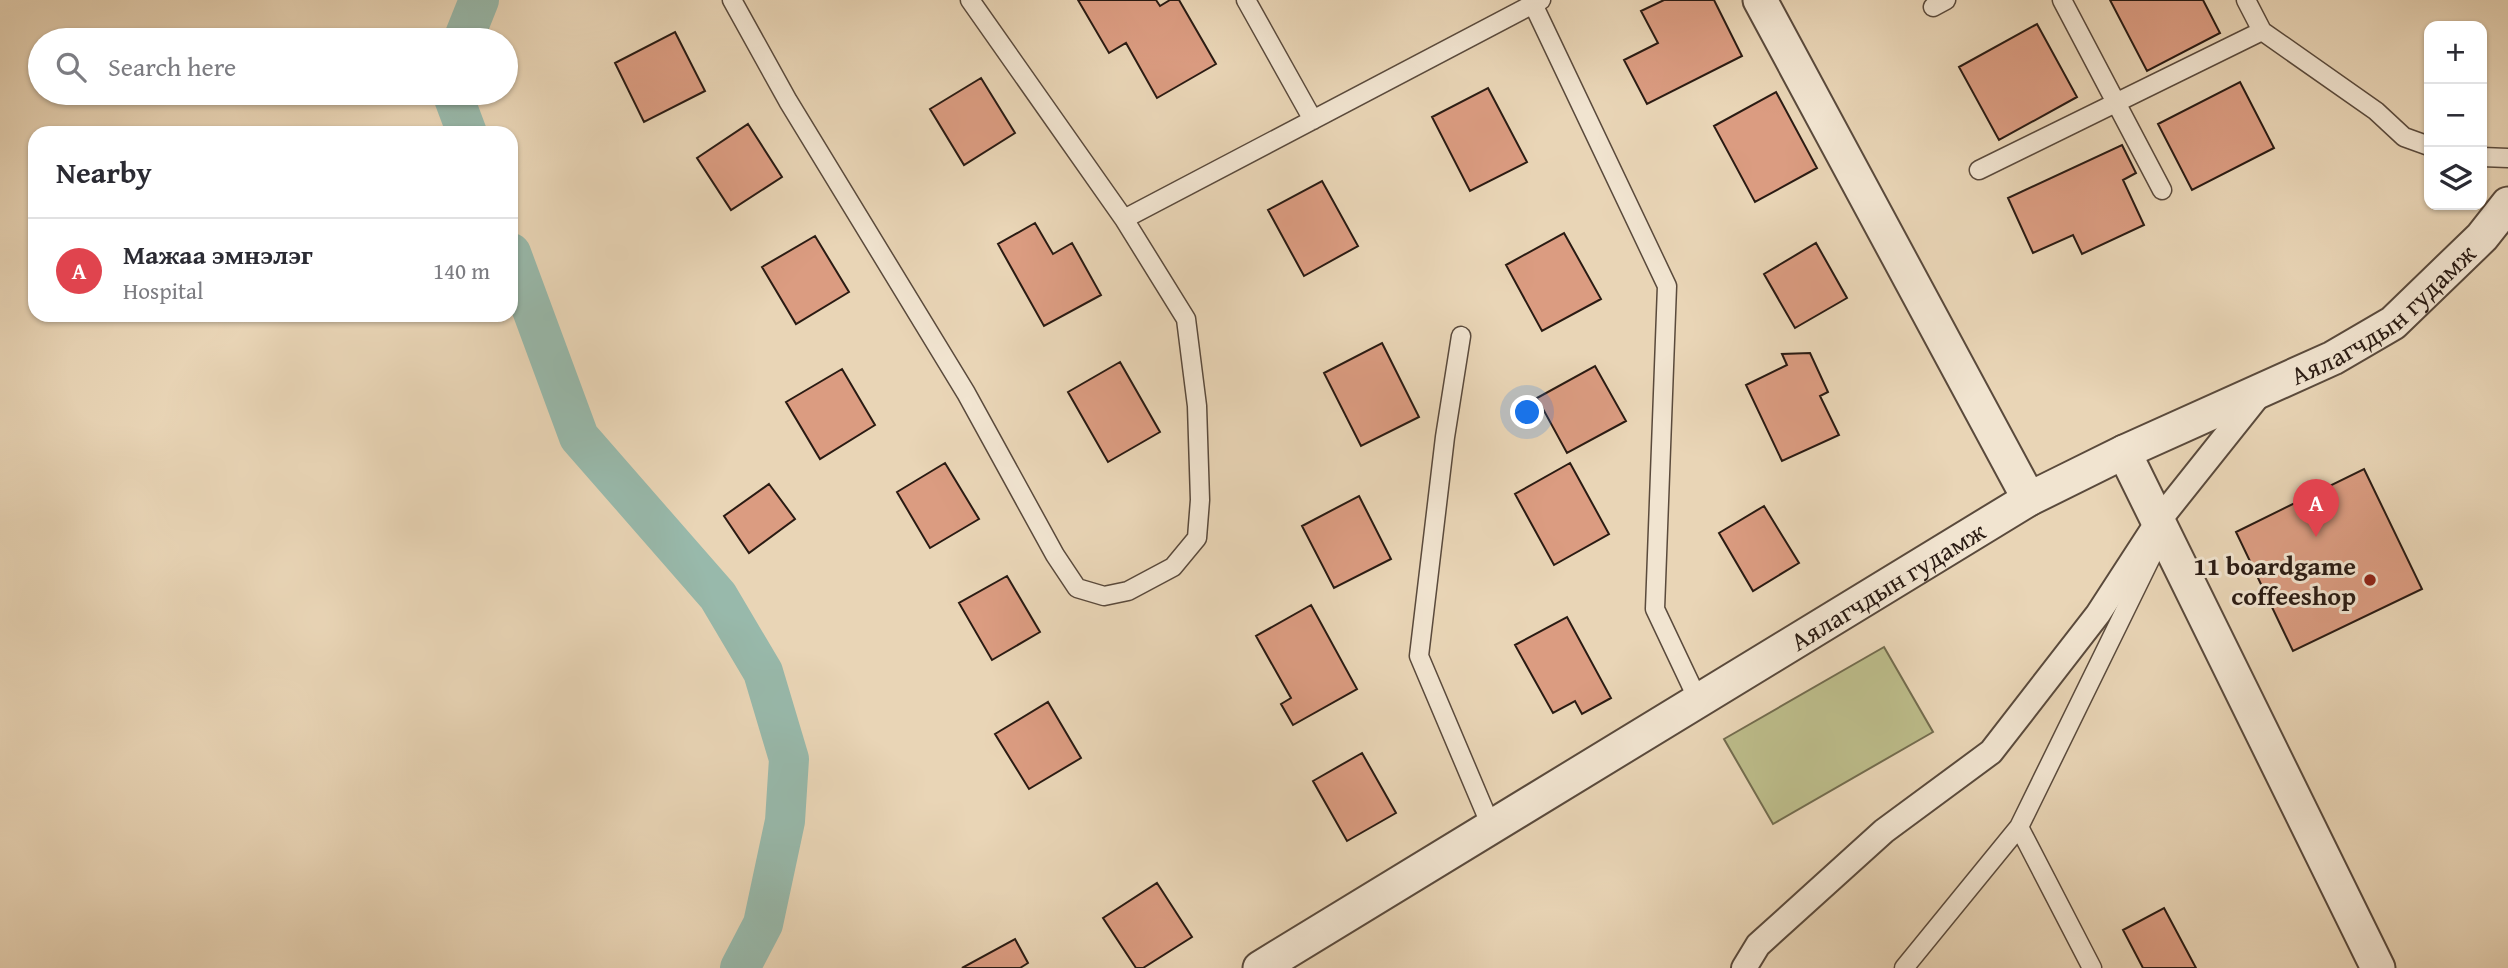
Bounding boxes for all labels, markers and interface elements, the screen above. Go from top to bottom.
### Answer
map controls [2424,21,2487,210]
button: + [2424,21,2487,84]
search box [28,28,518,105]
text: Search here [108,47,236,86]
icon: search [52,48,90,86]
button: − [2424,84,2487,147]
button: layers [2424,147,2487,210]
text: Nearby [56,150,152,194]
street label: Аялагчдын гудамж [2284,234,2484,394]
text: Maжаа эмнэлэг [123,235,313,274]
text: A [72,254,86,287]
text: 140 m [433,254,490,287]
text: Hospital [123,274,203,307]
your location [1510,395,1544,429]
pin: A [2293,479,2339,537]
street label: Аялагчдын гудамж [1783,511,1992,660]
place label: 11 boardgame coffeeshop [2193,546,2356,615]
marker: 11 boardgame coffeeshop [2362,572,2378,588]

